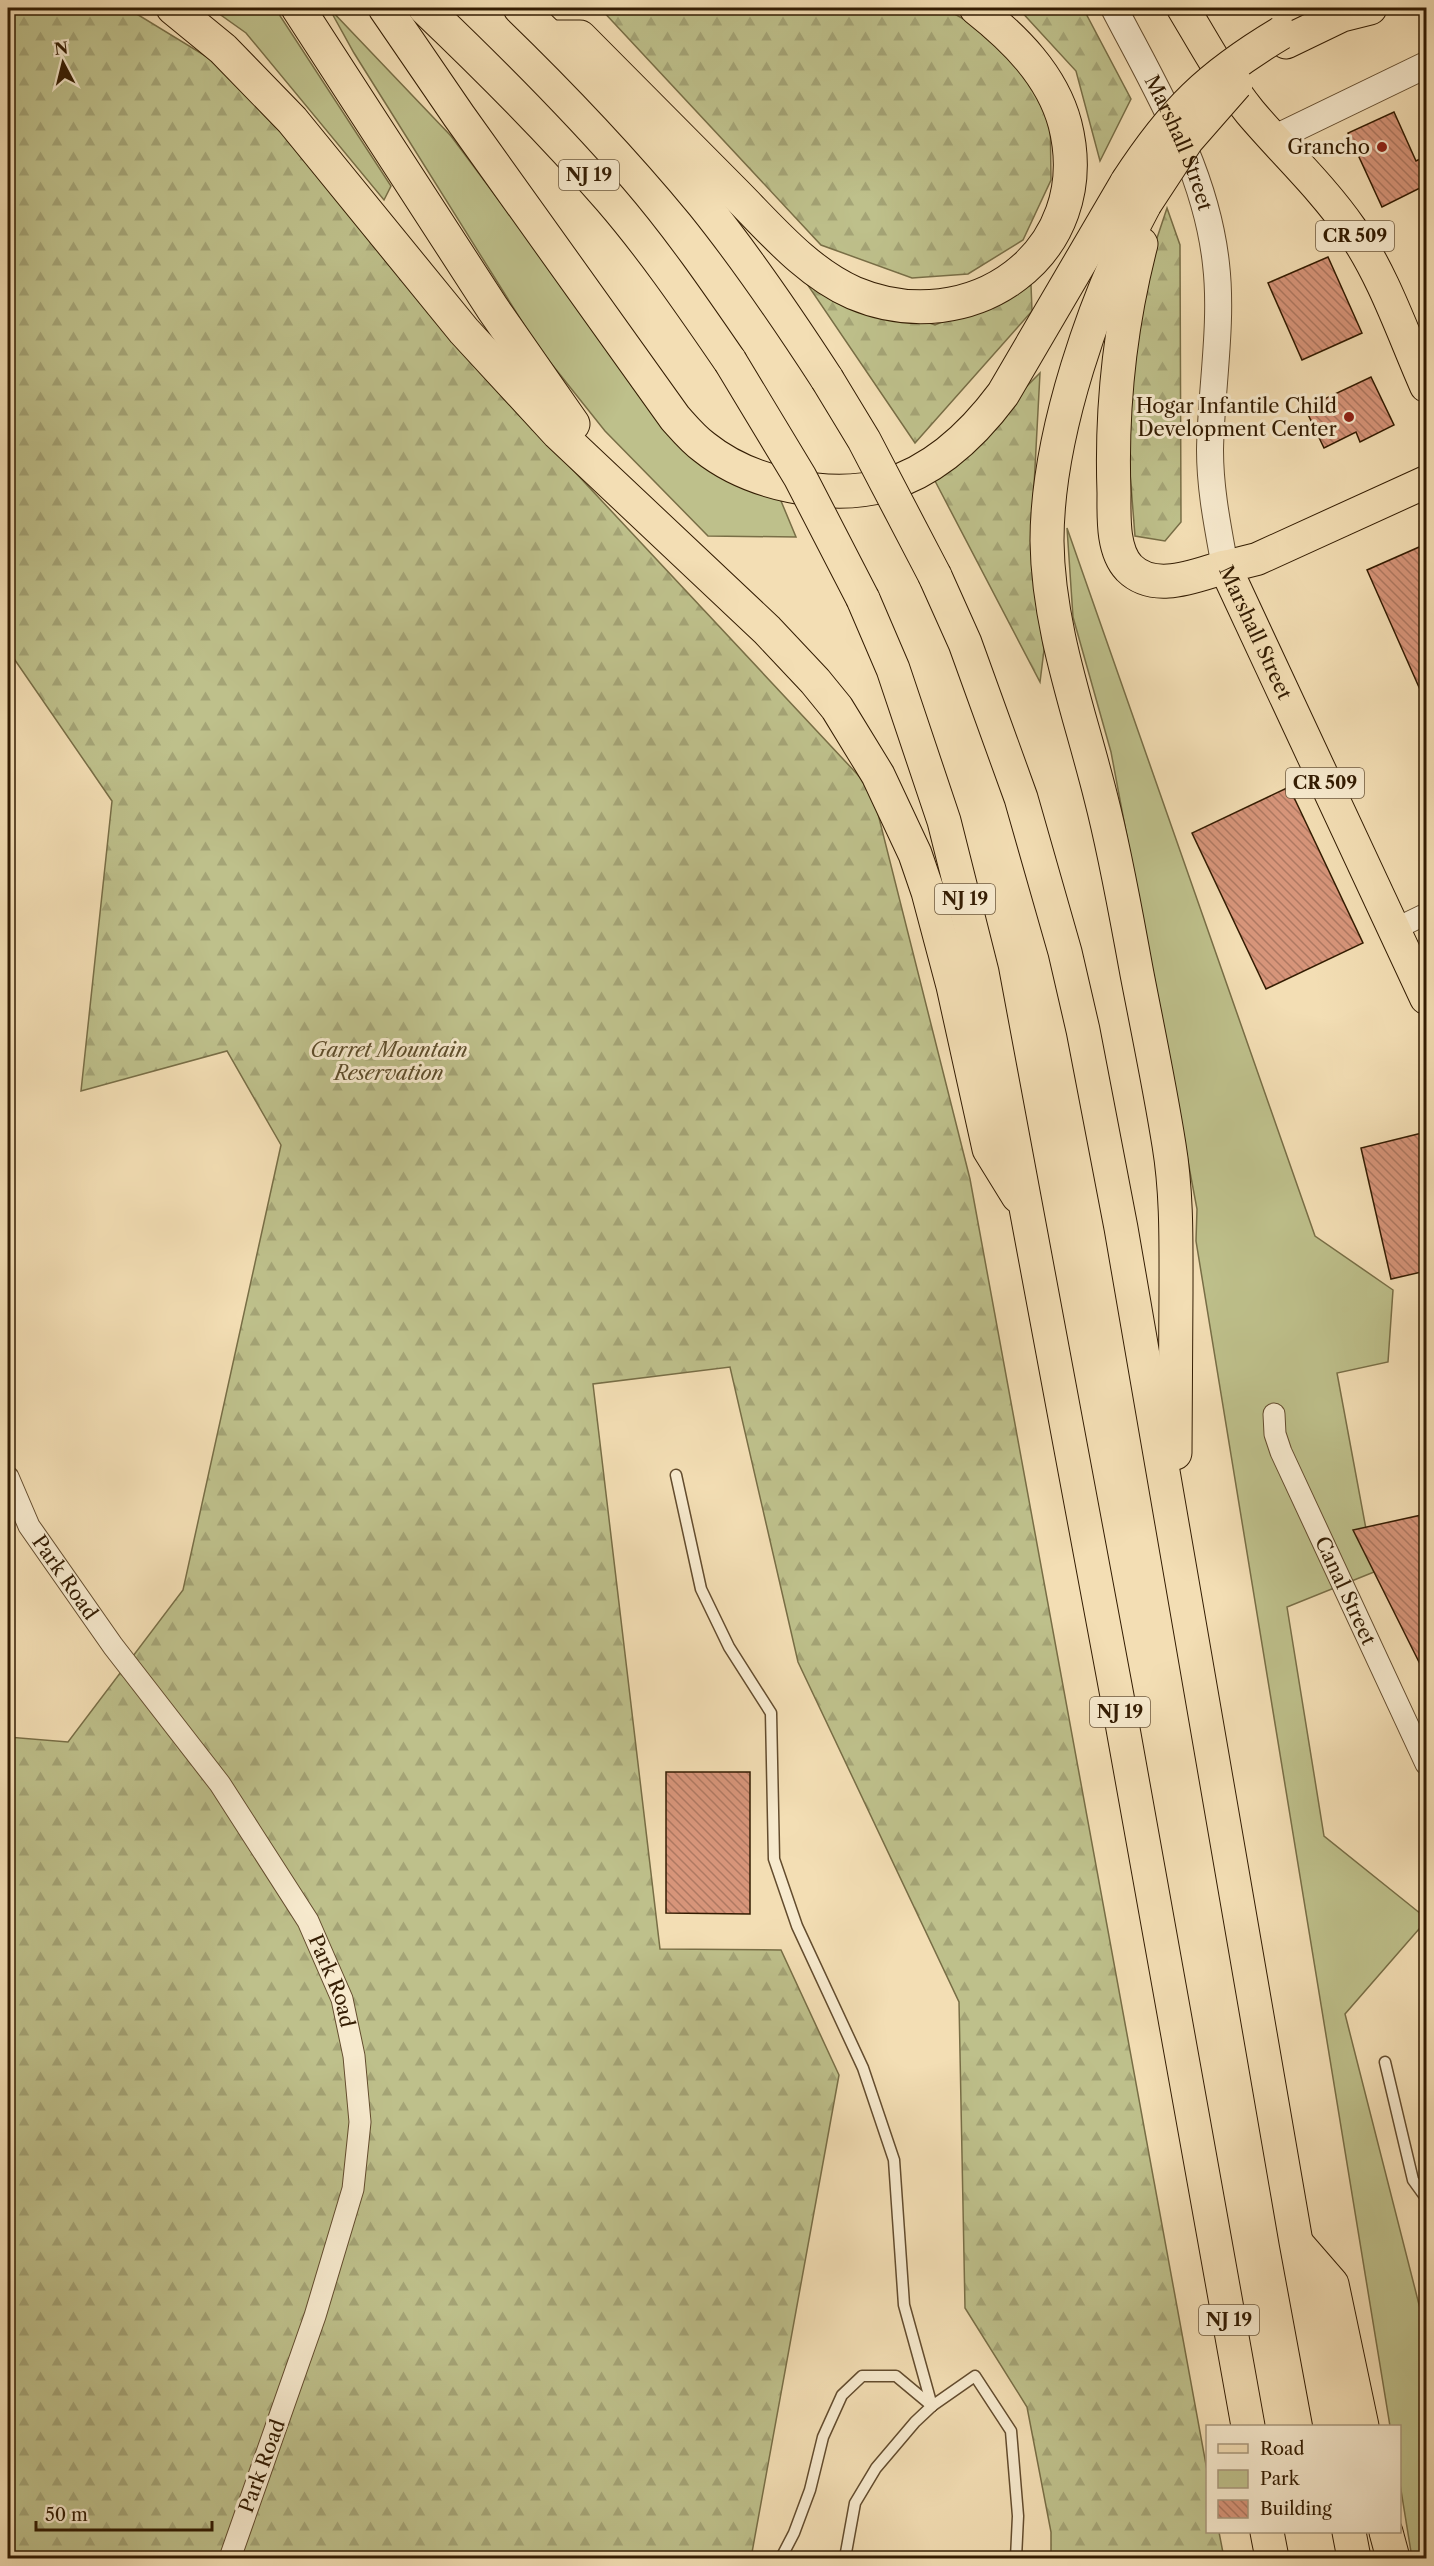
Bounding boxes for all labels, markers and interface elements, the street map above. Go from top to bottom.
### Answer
north arrow [33,33,93,93]
text: N [53,37,69,59]
street label: Marshall Street [1140,71,1217,213]
place label: Grancho [1287,135,1370,159]
marker: Grancho [1375,140,1389,154]
road number: NJ 19 [559,160,619,190]
road number: CR 509 [1316,221,1394,251]
place label: Hogar Infantile Child Development Center [1136,394,1338,441]
marker: Hogar Infantile Child Development Center [1342,410,1356,424]
street label: Marshall Street [1214,562,1297,703]
road number: CR 509 [1286,768,1364,798]
road number: NJ 19 [935,884,995,914]
park label: Garret Mountain Reservation [310,1038,468,1085]
street label: Park Road [27,1530,103,1624]
street label: Canal Street [1310,1533,1381,1649]
road number: NJ 19 [1090,1697,1150,1727]
street label: Park Road [303,1931,360,2029]
road number: NJ 19 [1199,2305,1259,2335]
street label: Park Road [234,2416,290,2516]
legend [1206,2425,1401,2533]
text: Road [1260,2438,1305,2460]
text: Park [1260,2468,1301,2490]
scale bar [36,2494,212,2532]
text: Building [1260,2498,1332,2520]
text: 50 m [45,2504,88,2526]

